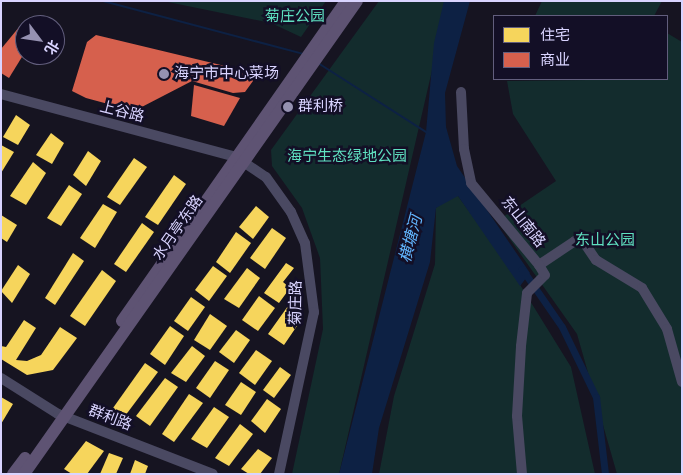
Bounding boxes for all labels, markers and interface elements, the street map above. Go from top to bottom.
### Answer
park label: 菊庄公园 [265,8,325,26]
north arrow [15,15,65,65]
legend [493,15,668,80]
text: 住宅 [540,24,570,46]
text: 北 [40,36,64,58]
text: 商业 [540,49,570,71]
place label: 海宁市中心菜场 [174,65,279,83]
marker: 海宁市中心菜场 [158,68,170,80]
street label: 上谷路 [98,98,146,126]
place label: 群利桥 [298,98,343,116]
marker: 群利桥 [282,101,294,113]
park label: 海宁生态绿地公园 [287,148,407,166]
street label: 水月亭东路 [149,192,207,264]
street label: 东山南路 [497,193,549,251]
water label: 横塘河 [396,213,426,265]
park label: 东山公园 [575,232,635,250]
street label: 菊庄路 [287,280,305,326]
street label: 群利路 [86,402,134,434]

